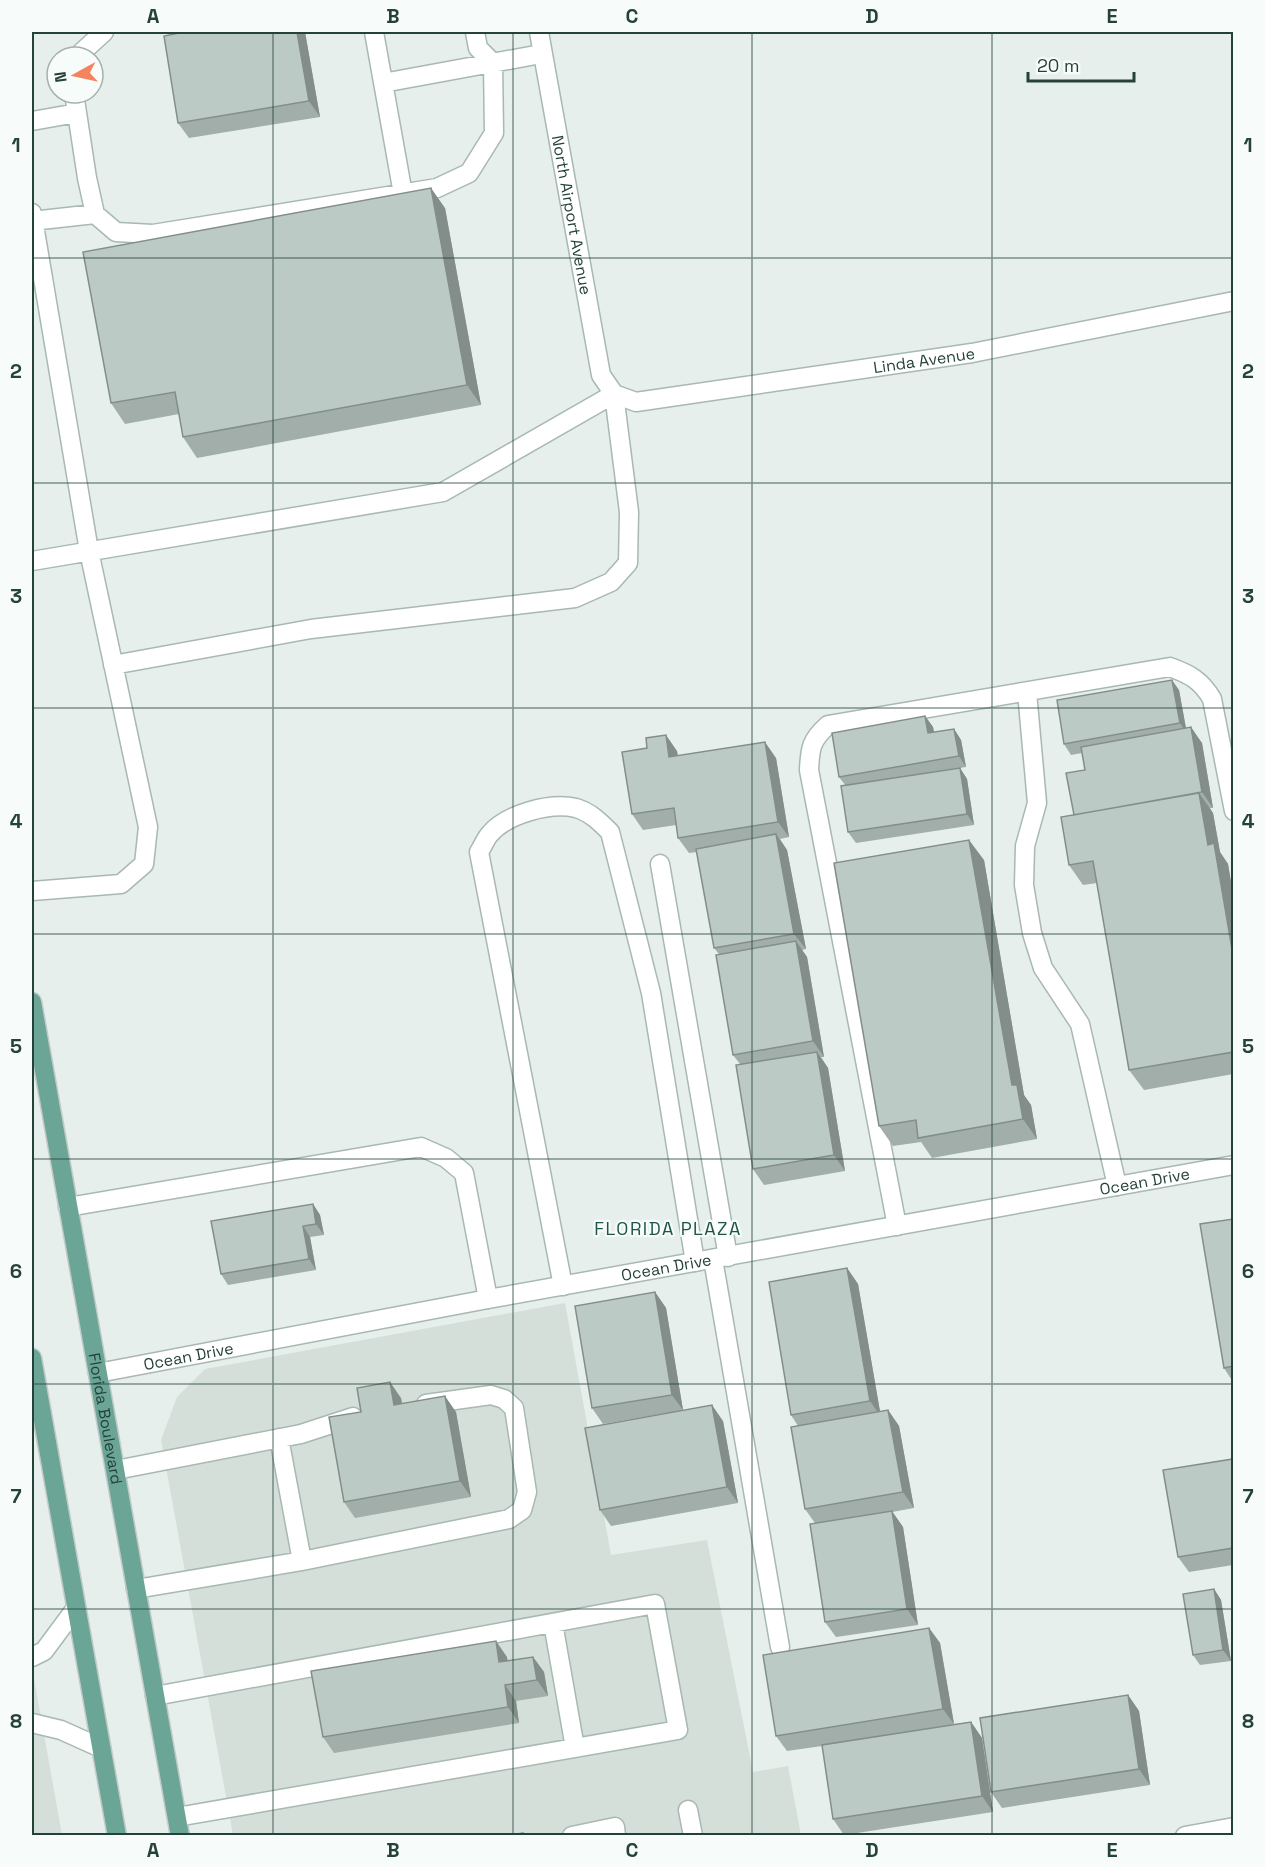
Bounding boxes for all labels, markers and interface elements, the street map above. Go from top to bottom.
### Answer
text: A [147,3,160,29]
text: B [386,3,400,29]
text: C [626,3,639,29]
text: D [865,3,879,29]
text: E [1106,3,1118,29]
north arrow [45,45,105,105]
scale bar [1028,45,1134,83]
text: 20 m [1037,54,1080,77]
text: N [49,70,72,84]
text: 1 [11,132,21,158]
text: 1 [1243,132,1253,158]
street label: North Airport Avenue [547,134,596,297]
street label: Linda Avenue [872,343,976,378]
text: 2 [10,358,22,384]
text: 2 [1242,358,1254,384]
text: 3 [10,583,22,609]
text: 3 [1242,583,1254,609]
text: 4 [10,808,23,834]
text: 4 [1242,808,1255,834]
text: 5 [10,1033,22,1059]
text: 5 [1242,1033,1254,1059]
street label: Ocean Drive [1098,1163,1191,1200]
district label: FLORIDA PLAZA [594,1217,742,1240]
street label: Ocean Drive [619,1249,713,1286]
text: 6 [10,1258,22,1284]
text: 6 [1242,1258,1254,1284]
street label: Ocean Drive [142,1338,235,1375]
street label: Florida Boulevard [83,1351,127,1486]
text: 7 [10,1483,22,1509]
text: 7 [1242,1483,1254,1509]
text: 8 [10,1708,22,1734]
text: 8 [1242,1708,1254,1734]
text: A [147,1837,160,1863]
text: B [386,1837,400,1863]
text: C [626,1837,639,1863]
text: D [865,1837,879,1863]
text: E [1106,1837,1118,1863]

